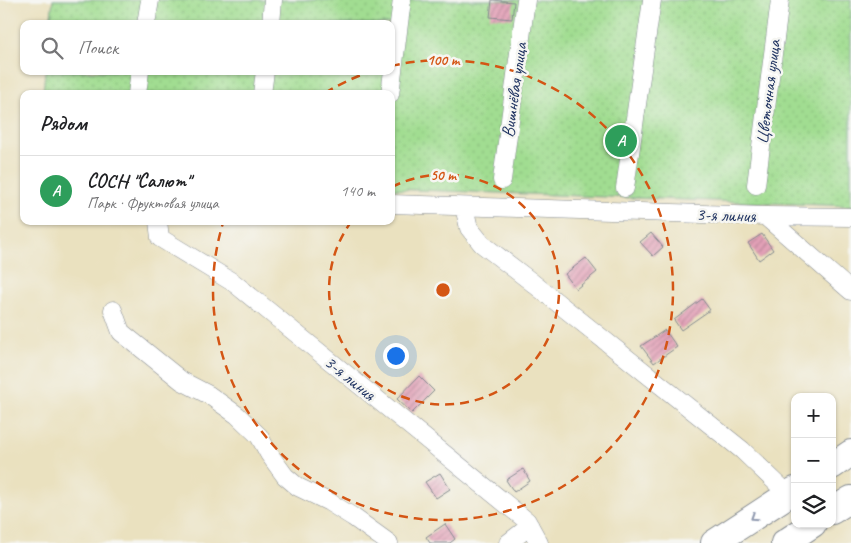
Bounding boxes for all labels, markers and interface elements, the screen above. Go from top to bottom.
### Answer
search box [20,20,395,75]
icon: search [38,34,66,62]
text: Поиск [78,36,118,60]
street label: Цветочная улица [751,38,785,145]
street label: Вишнёвая улица [496,39,532,139]
text: 100 m [427,51,461,70]
text: Рядом [40,110,87,136]
pin: A [605,122,637,160]
text: 50 m [430,166,457,185]
text: СОСН "Салют" [87,169,191,193]
text: A [52,181,60,201]
text: 140 m [341,181,375,201]
text: Парк · Фруктовая улица [87,193,219,213]
street label: 3-я линия [696,203,758,227]
centre of rings [434,281,452,299]
your location [383,343,409,369]
street label: 3-я линия [320,351,381,406]
map controls [791,393,836,528]
button: + [791,393,836,438]
button: − [791,438,836,483]
button: layers [791,483,836,528]
one-way arrow [751,510,760,520]

